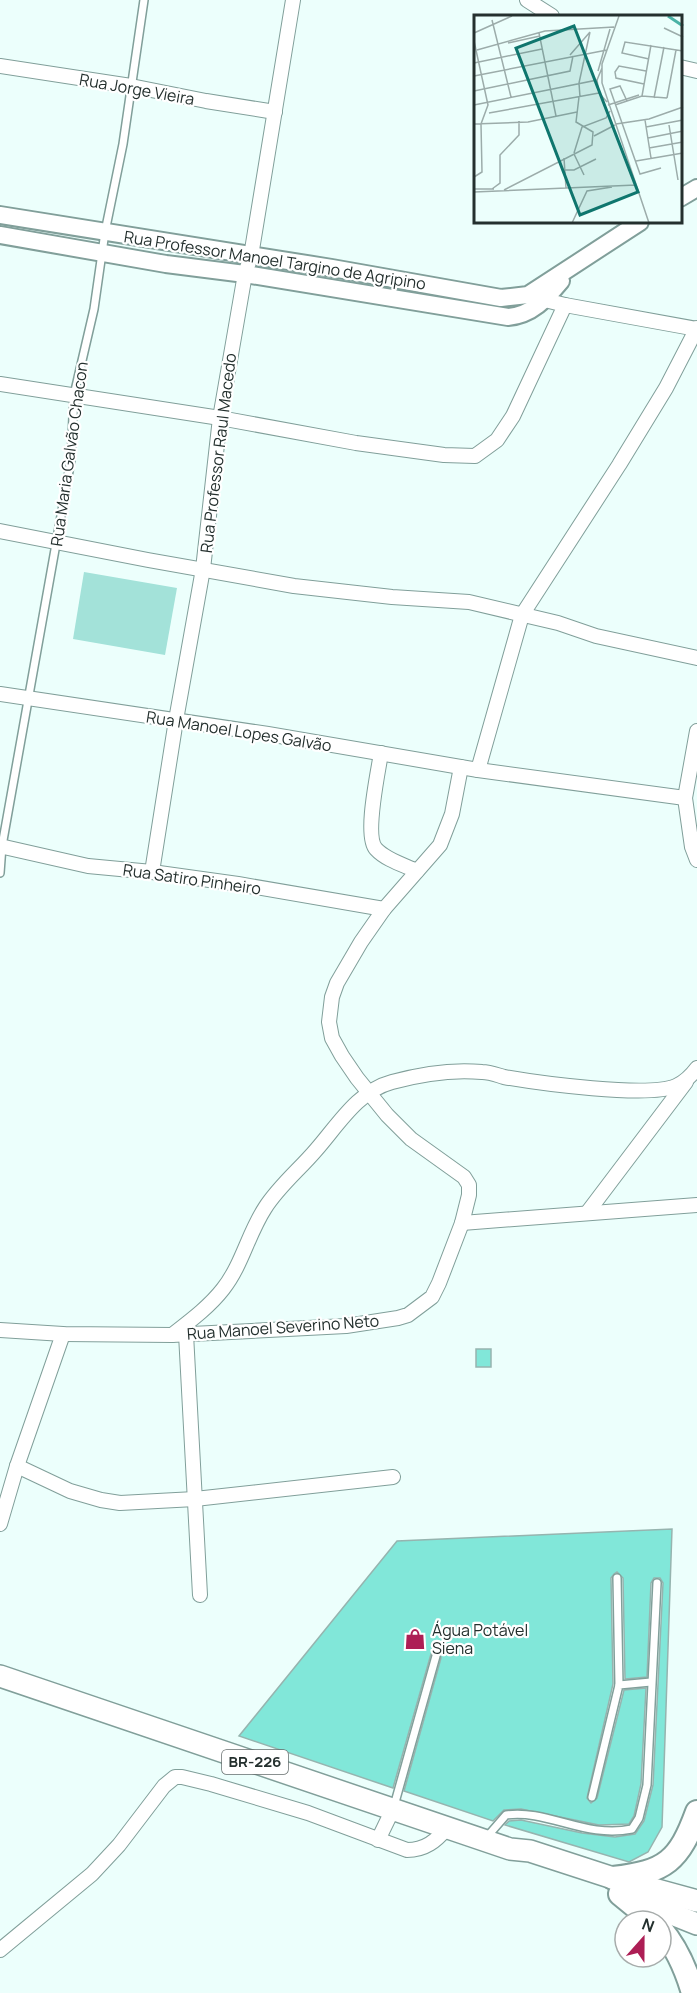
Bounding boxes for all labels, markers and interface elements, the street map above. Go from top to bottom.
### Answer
inset map [474,15,682,224]
street label: Rua Jorge Vieira [78,68,196,110]
street label: Rua Professor Manoel Targino de Agripino [123,225,427,295]
street label: Rua Professor Raul Macedo [195,352,241,554]
street label: Rua Maria Galvão Chacon [45,360,93,548]
street label: Rua Manoel Lopes Galvão [145,705,333,757]
street label: Rua Satiro Pinheiro [121,858,263,900]
street label: Rua Manoel Severino Neto [186,1309,380,1345]
place label: Água Potável Siena [432,1619,528,1659]
shop icon: Água Potável Siena [403,1627,427,1651]
road number: BR-226 [222,1750,288,1774]
north arrow [613,1909,673,1969]
text: N [639,1913,658,1937]

